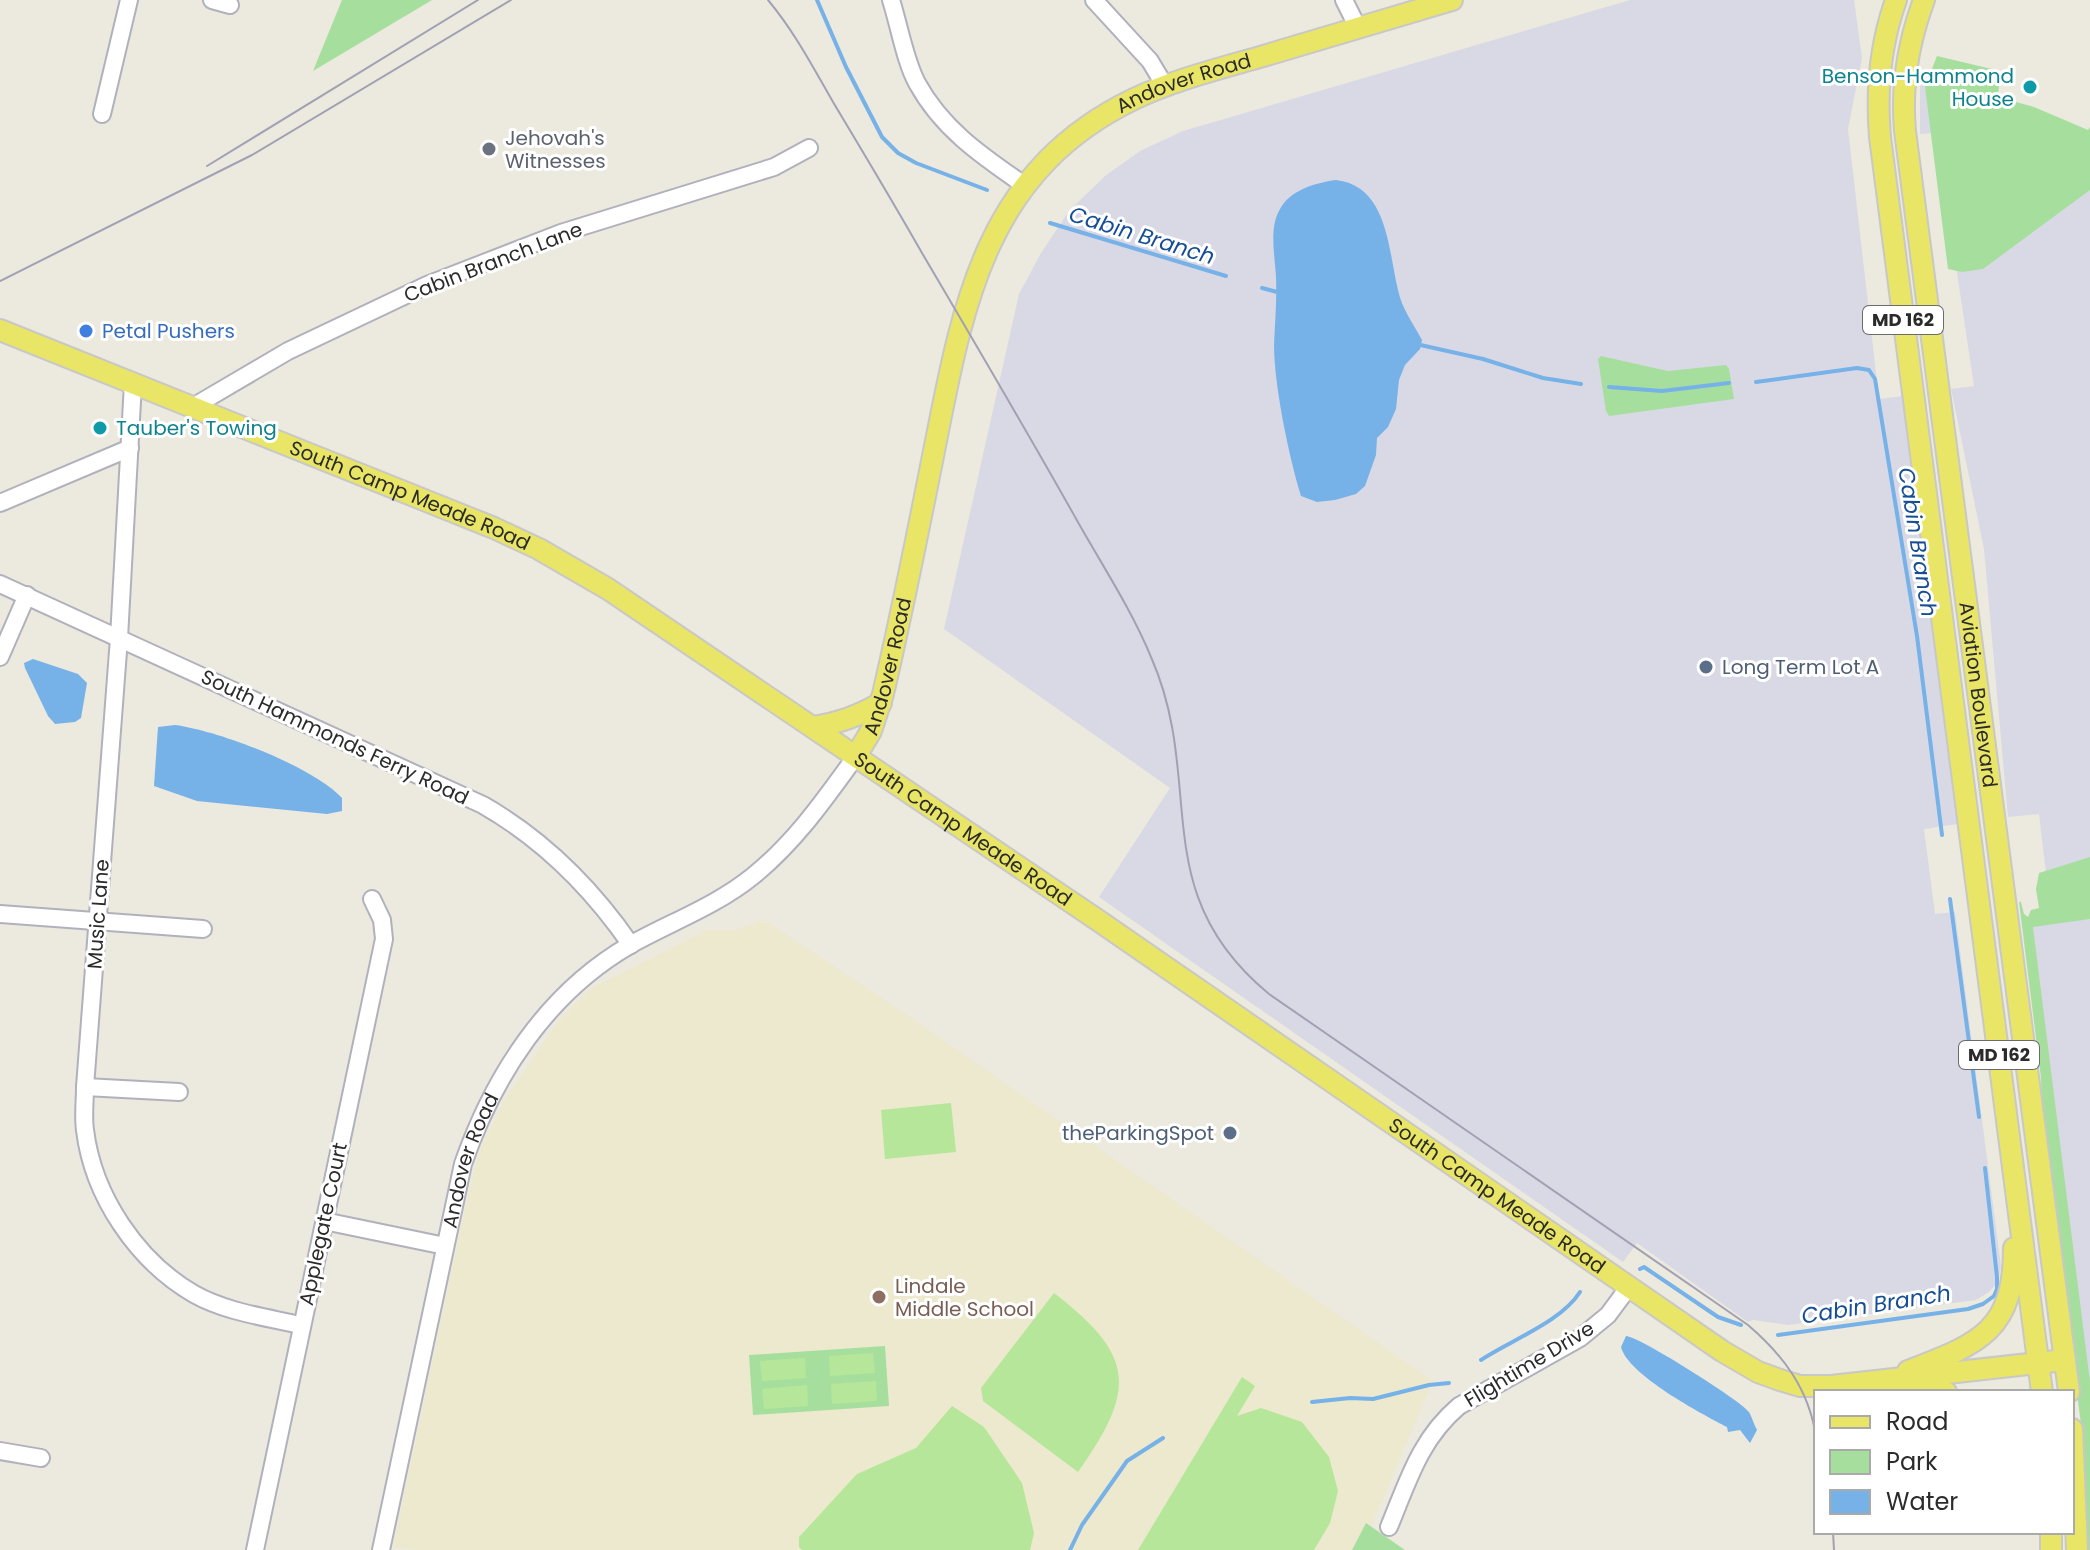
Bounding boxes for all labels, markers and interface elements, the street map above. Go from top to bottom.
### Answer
street label: Andover Road [1111,46,1254,120]
place label: Benson-Hammond House [1822,62,2014,113]
marker: Benson-Hammond House [2021,78,2039,96]
place label: Jehovah's Witnesses [505,124,606,175]
marker: Jehovah's Witnesses [480,140,498,158]
water label: Cabin Branch [1065,199,1219,272]
street label: Cabin Branch Lane [400,215,586,309]
road number: MD 162 [1863,306,1943,334]
place label: Petal Pushers [102,317,235,345]
marker: Petal Pushers [77,322,95,340]
place label: Tauber's Towing [116,414,277,442]
marker: Tauber's Towing [91,419,109,437]
street label: South Camp Meade Road [285,433,535,557]
water label: Cabin Branch [1890,465,1945,619]
street label: Andover Road [857,595,918,739]
street label: Aviation Boulevard [1952,600,2004,789]
place label: Long Term Lot A [1722,653,1879,681]
marker: Long Term Lot A [1697,658,1715,676]
street label: South Hammonds Ferry Road [197,663,473,811]
street label: South Camp Meade Road [848,745,1077,913]
street label: Music Lane [80,858,116,970]
road number: MD 162 [1959,1041,2039,1069]
street label: Andover Road [436,1088,505,1231]
street label: South Camp Meade Road [1383,1111,1611,1280]
place label: theParkingSpot [1062,1119,1214,1147]
marker: theParkingSpot [1221,1124,1239,1142]
street label: Applegate Court [292,1140,354,1308]
place label: Lindale Middle School [895,1272,1034,1323]
water label: Cabin Branch [1799,1277,1953,1332]
marker: Lindale Middle School [870,1288,888,1306]
street label: Flightime Drive [1459,1314,1599,1414]
legend [1814,1390,2074,1534]
text: Road [1886,1405,1948,1438]
text: Park [1886,1445,1938,1478]
text: Water [1886,1485,1958,1518]

